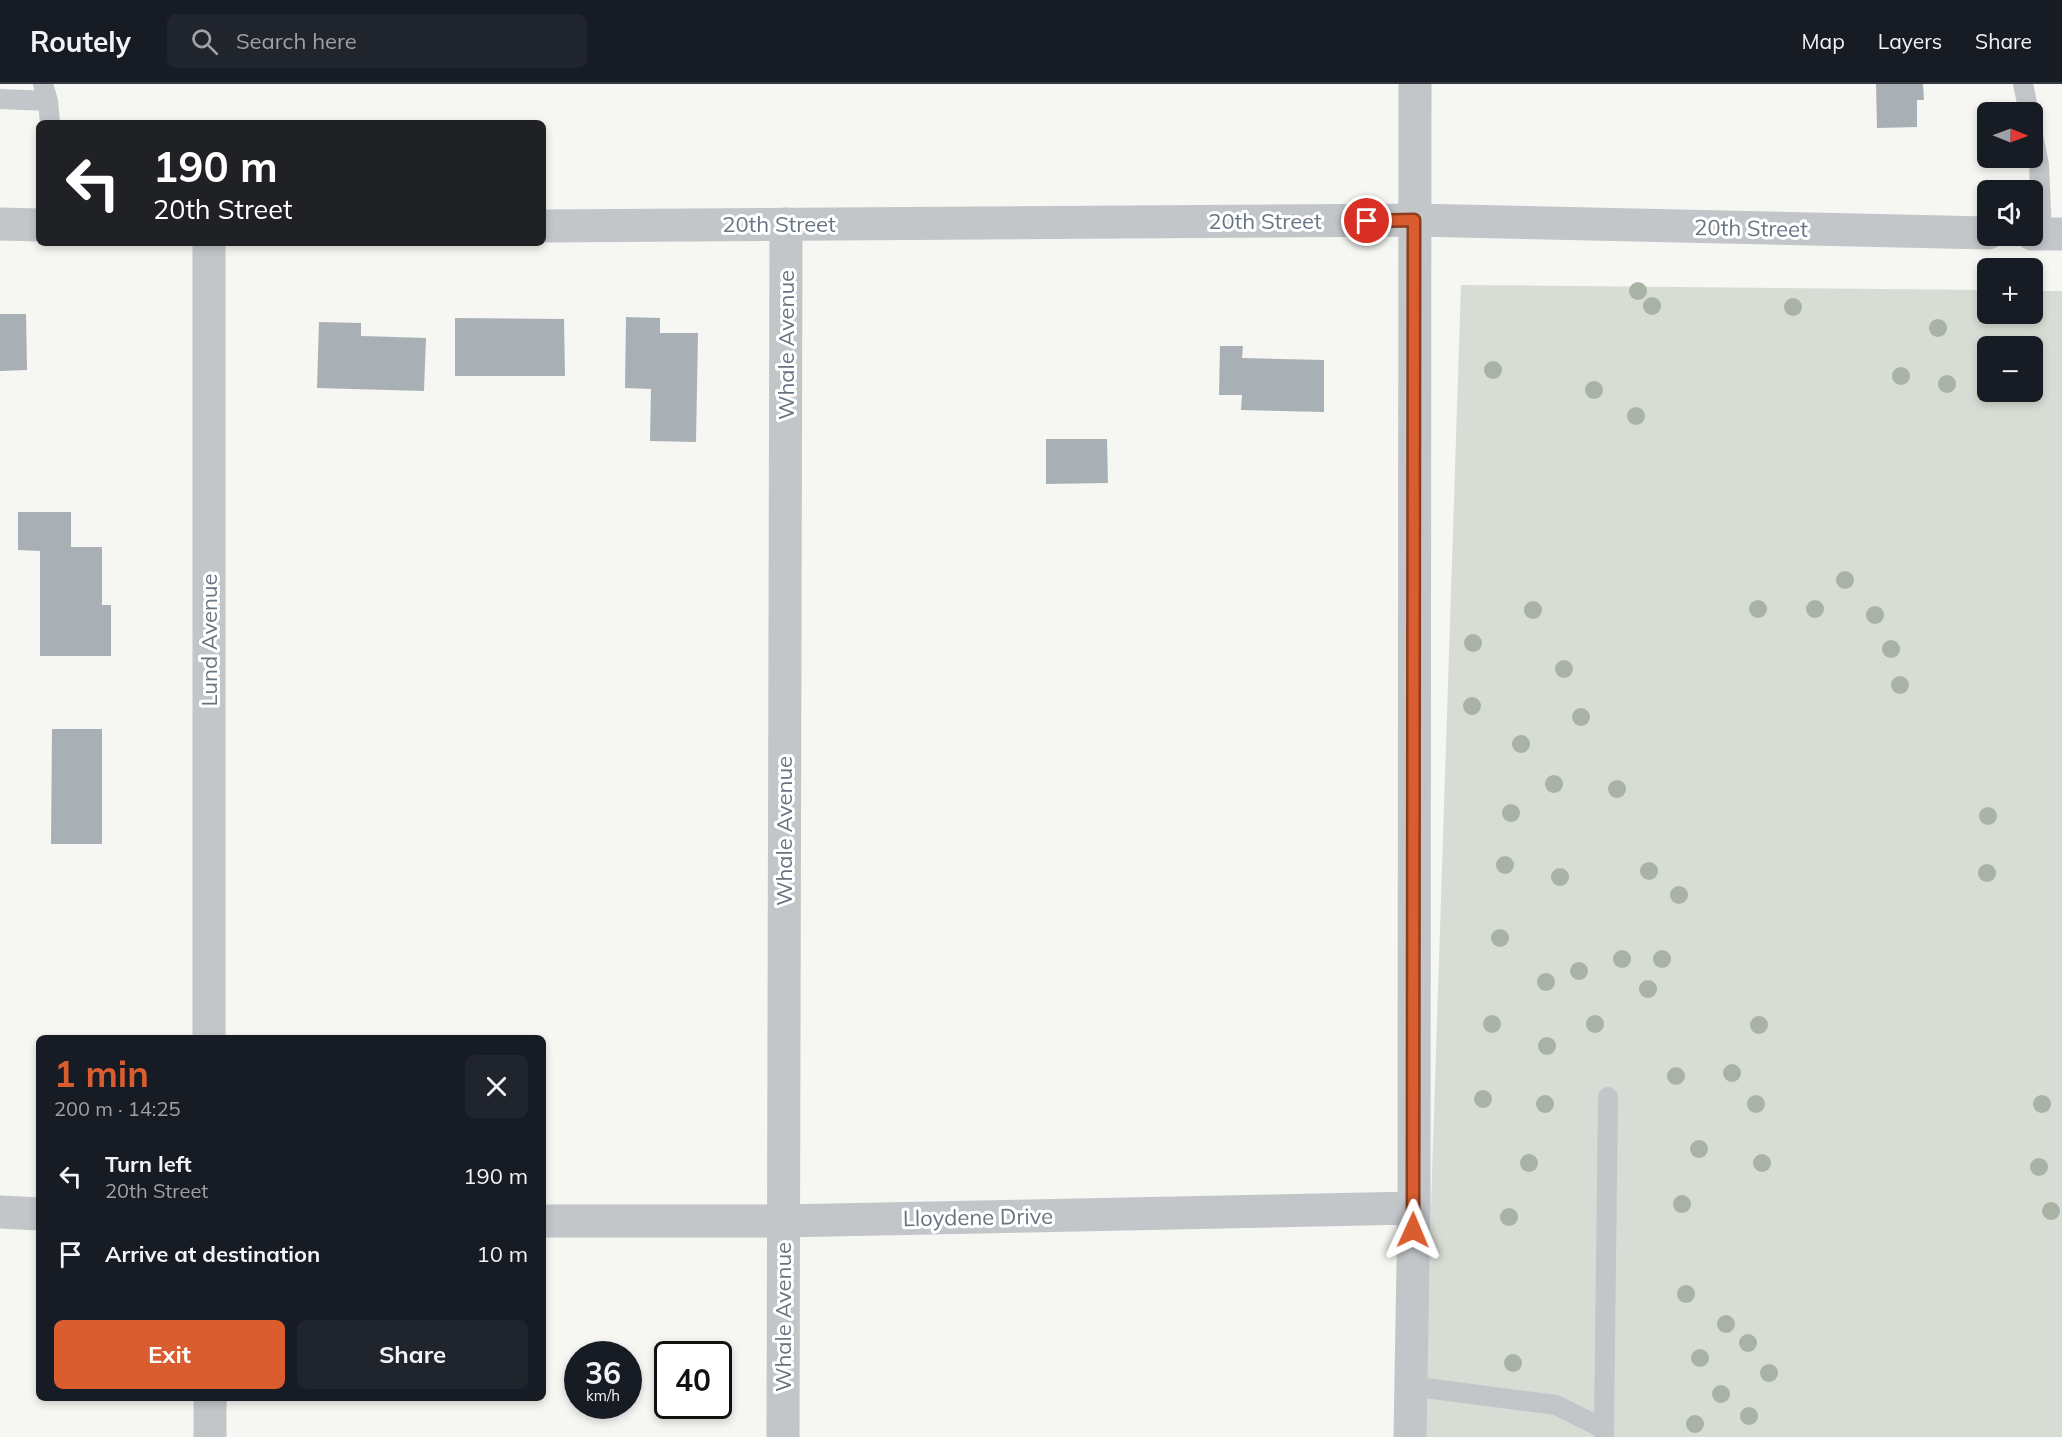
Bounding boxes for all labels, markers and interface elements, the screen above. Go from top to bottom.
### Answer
search box [167,14,587,68]
text: Routely [30,24,131,59]
icon: search [188,25,221,58]
text: Search here [236,27,357,55]
text: Map [1802,28,1845,54]
text: Layers [1878,28,1942,54]
text: Share [1975,28,2032,54]
north arrow [1977,102,2043,168]
map controls [1977,102,2043,402]
text: 190 m [153,140,278,193]
icon: left [54,144,132,222]
button: sound [1977,180,2043,246]
text: 20th Street [153,192,292,226]
pin [1341,195,1392,246]
icon: arrive [1350,204,1383,237]
street label: 20th Street [1208,207,1322,235]
street label: 20th Street [722,210,836,238]
street label: 20th Street [1694,213,1808,243]
button: + [1977,258,2043,324]
street label: Whale Avenue [772,270,800,420]
button: − [1977,336,2043,402]
street label: Lund Avenue [195,574,223,706]
street label: Whale Avenue [770,756,798,906]
text: 1 min [54,1051,149,1096]
button: close [465,1055,528,1118]
text: 200 m · 14:25 [54,1096,180,1121]
text: Turn left [105,1150,192,1178]
icon: left [54,1160,87,1193]
text: 190 m [463,1162,528,1190]
text: 20th Street [105,1178,208,1203]
position arrow [1381,1198,1445,1262]
street label: Lloydene Drive [903,1202,1053,1232]
icon: arrive [54,1238,87,1271]
text: Arrive at destination [105,1240,320,1268]
text: 10 m [477,1240,528,1268]
street label: Whale Avenue [769,1242,797,1392]
button: Exit [54,1320,285,1389]
button: Share [297,1320,528,1389]
speed limit sign: 40 [654,1341,732,1419]
text: 36 [585,1354,621,1392]
text: km/h [586,1386,620,1405]

